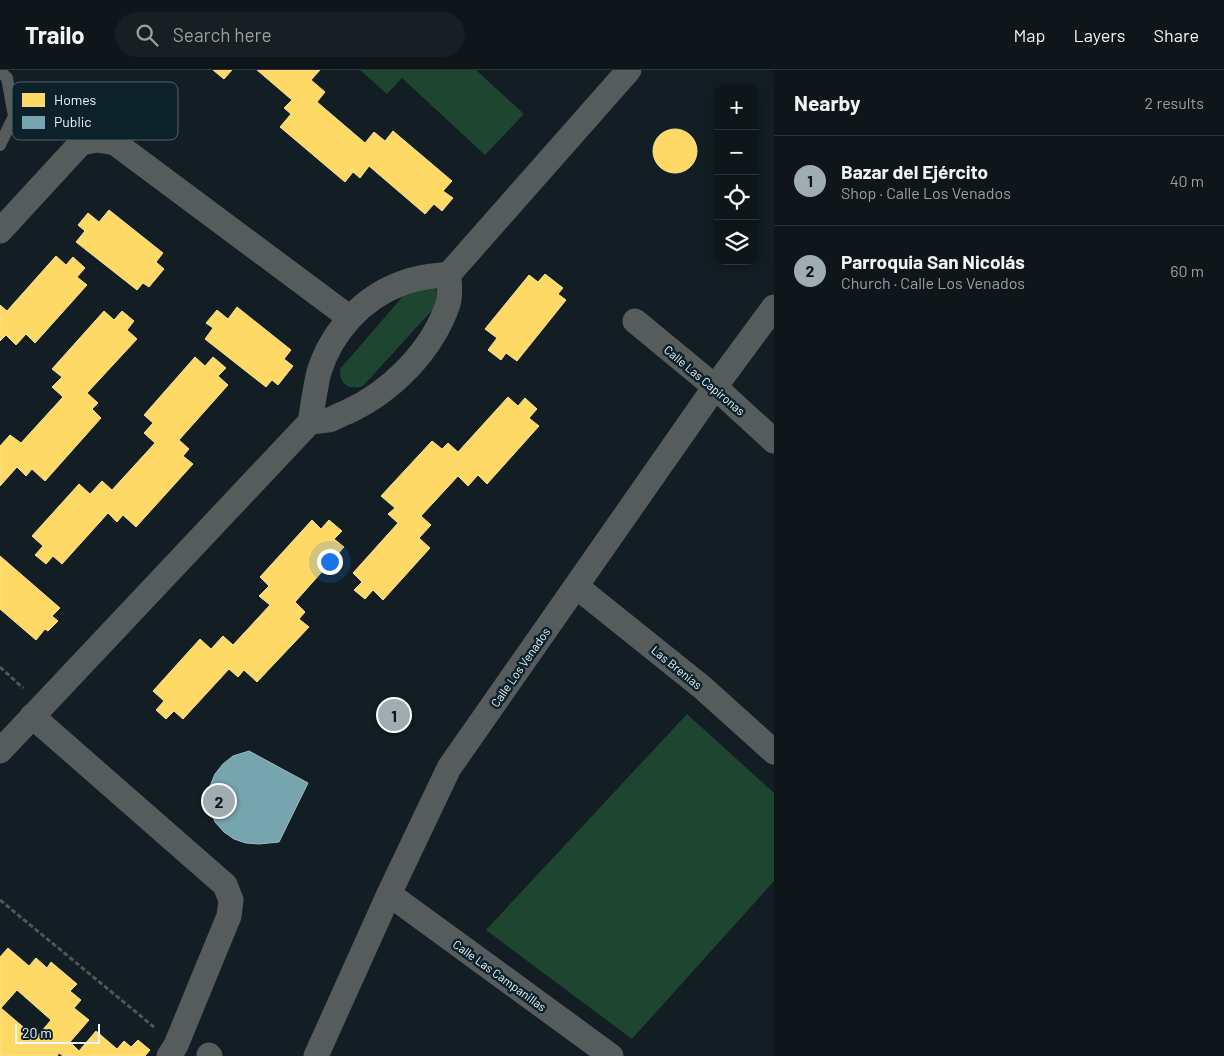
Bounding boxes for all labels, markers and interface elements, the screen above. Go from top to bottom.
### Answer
search box [115,12,465,57]
text: Trailo [25,20,85,49]
icon: search [133,21,161,49]
text: Search here [173,23,272,46]
text: Map [1013,24,1045,46]
text: Layers [1073,24,1126,46]
text: Share [1154,24,1199,46]
legend [12,82,178,140]
map controls [714,85,759,265]
button: + [714,85,759,130]
text: Nearby [794,90,860,115]
text: Homes [54,91,97,108]
text: 2 results [1145,93,1204,112]
text: Public [54,113,92,130]
button: − [714,130,759,175]
text: Bazar del Ejército [841,160,988,183]
text: 1 [807,171,813,190]
text: 40 m [1170,171,1204,190]
button: locate [714,175,759,220]
text: Shop · Calle Los Venados [841,183,1011,202]
button: layers [714,220,759,265]
text: Parroquia San Nicolás [841,250,1025,273]
text: 2 [806,261,814,280]
text: 60 m [1170,261,1204,280]
text: Church · Calle Los Venados [841,273,1025,292]
street label: Calle Las Capironas [662,342,748,418]
your location [317,549,343,575]
street label: Calle Los Venados [487,625,553,709]
street label: Las Brenias [649,642,705,692]
pin: 1 [378,696,410,734]
pin: 2 [203,782,235,820]
street label: Calle Las Campanillas [451,936,549,1014]
scale bar [15,1021,100,1044]
text: 20 m [22,1024,52,1041]

